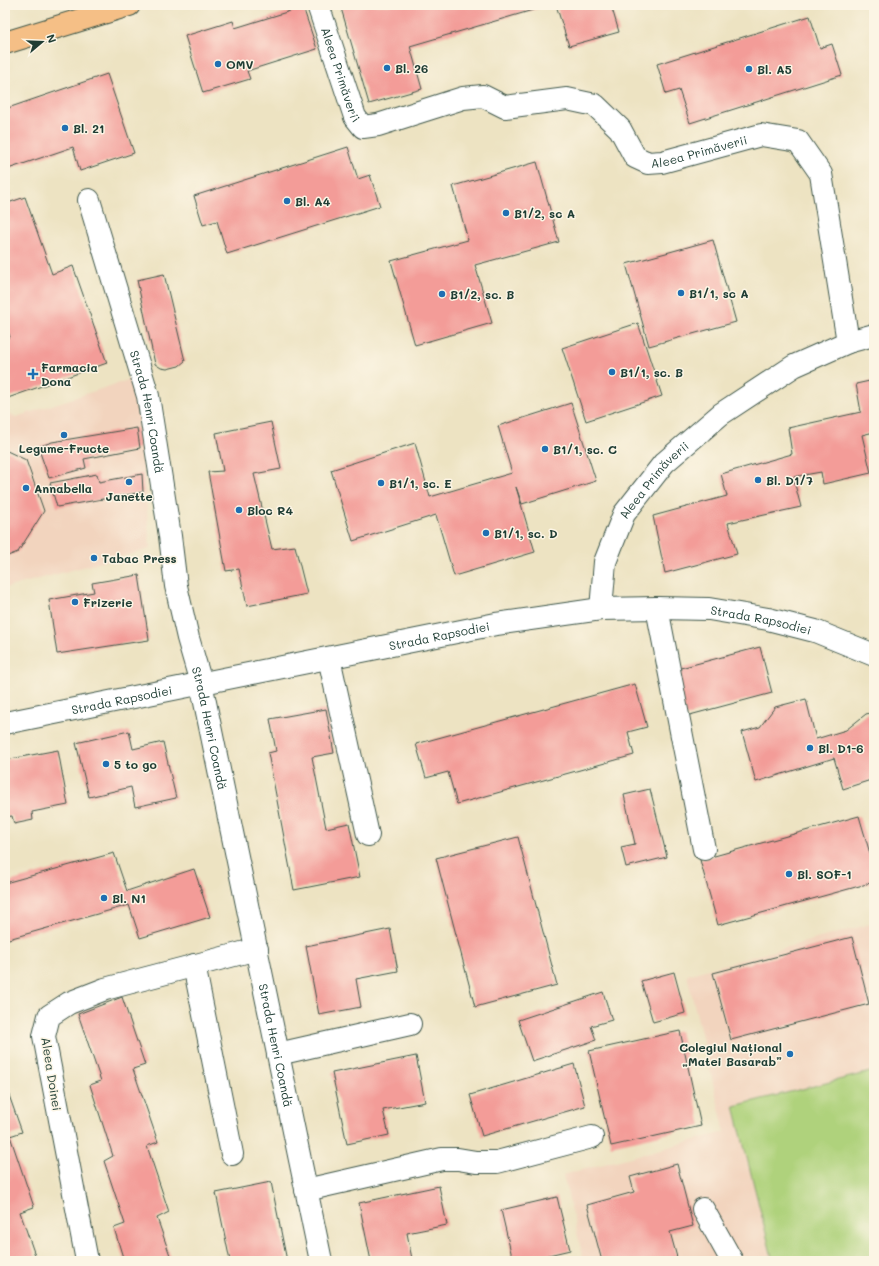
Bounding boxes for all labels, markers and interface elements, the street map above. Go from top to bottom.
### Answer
north arrow [22,22,62,62]
street label: Aleea Primăverii [318,25,364,125]
text: N [43,32,60,45]
place label: OMV [226,56,253,72]
marker: OMV [213,59,223,69]
place label: Bl. 26 [395,60,428,76]
place label: Bl. A5 [757,61,792,77]
marker: Bl. 26 [382,63,392,73]
marker: Bl. A5 [744,64,754,74]
place label: Bl. 21 [73,120,104,136]
marker: Bl. 21 [60,123,70,133]
street label: Aleea Primăverii [650,131,749,171]
place label: Bl. A4 [295,193,331,209]
marker: Bl. A4 [282,196,292,206]
place label: B1/2, sc A [514,205,575,221]
marker: B1/2, sc A [501,208,511,218]
place label: B1/1, sc A [689,285,749,301]
place label: B1/2, sc. B [450,286,514,302]
marker: B1/1, sc A [676,288,686,298]
marker: B1/2, sc. B [437,289,447,299]
street label: Strada Henri Coandă [127,348,168,474]
place label: Farmacia Dona [41,359,98,389]
place label: B1/1, sc. B [620,364,683,380]
marker: B1/1, sc. B [607,367,617,377]
marker: Farmacia Dona [28,369,38,379]
marker: Legume-Fructe [59,430,69,440]
street label: Aleea Primăverii [615,437,692,521]
place label: Legume-Fructe [19,440,109,456]
place label: B1/1, sc. C [553,441,617,457]
marker: B1/1, sc. C [540,444,550,454]
place label: Bl. D1/7 [766,472,813,488]
place label: B1/1, sc. E [389,475,452,491]
marker: Bl. D1/7 [753,475,763,485]
marker: Janette [124,477,134,487]
marker: B1/1, sc. E [376,478,386,488]
place label: Annabella [34,480,92,496]
marker: Annabella [21,483,31,493]
place label: Janette [105,488,153,504]
place label: Bloc R4 [247,502,293,518]
marker: Bloc R4 [234,505,244,515]
place label: B1/1, sc. D [494,525,558,541]
marker: B1/1, sc. D [481,528,491,538]
place label: Tabac Press [102,550,177,566]
marker: Tabac Press [89,553,99,563]
place label: Frizerie [83,594,132,610]
marker: Frizerie [70,597,80,607]
street label: Strada Rapsodiei [709,601,813,638]
street label: Strada Rapsodiei [387,617,491,653]
street label: Strada Henri Coandă [189,665,231,791]
street label: Strada Rapsodiei [70,682,173,717]
place label: Bl. D1-6 [818,740,864,756]
marker: Bl. D1-6 [805,743,815,753]
place label: 5 to go [114,756,157,772]
marker: 5 to go [101,759,111,769]
place label: Bl. SOF-1 [797,866,852,882]
marker: Bl. SOF-1 [784,869,794,879]
place label: Bl. N1 [112,890,146,906]
marker: Bl. N1 [99,893,109,903]
street label: Strada Henri Coandă [256,982,297,1108]
street label: Aleea Doinei [38,1036,66,1112]
place label: Colegiul Național „Matei Basarab” [679,1039,782,1069]
marker: Colegiul Național „Matei Basarab” [785,1049,795,1059]

